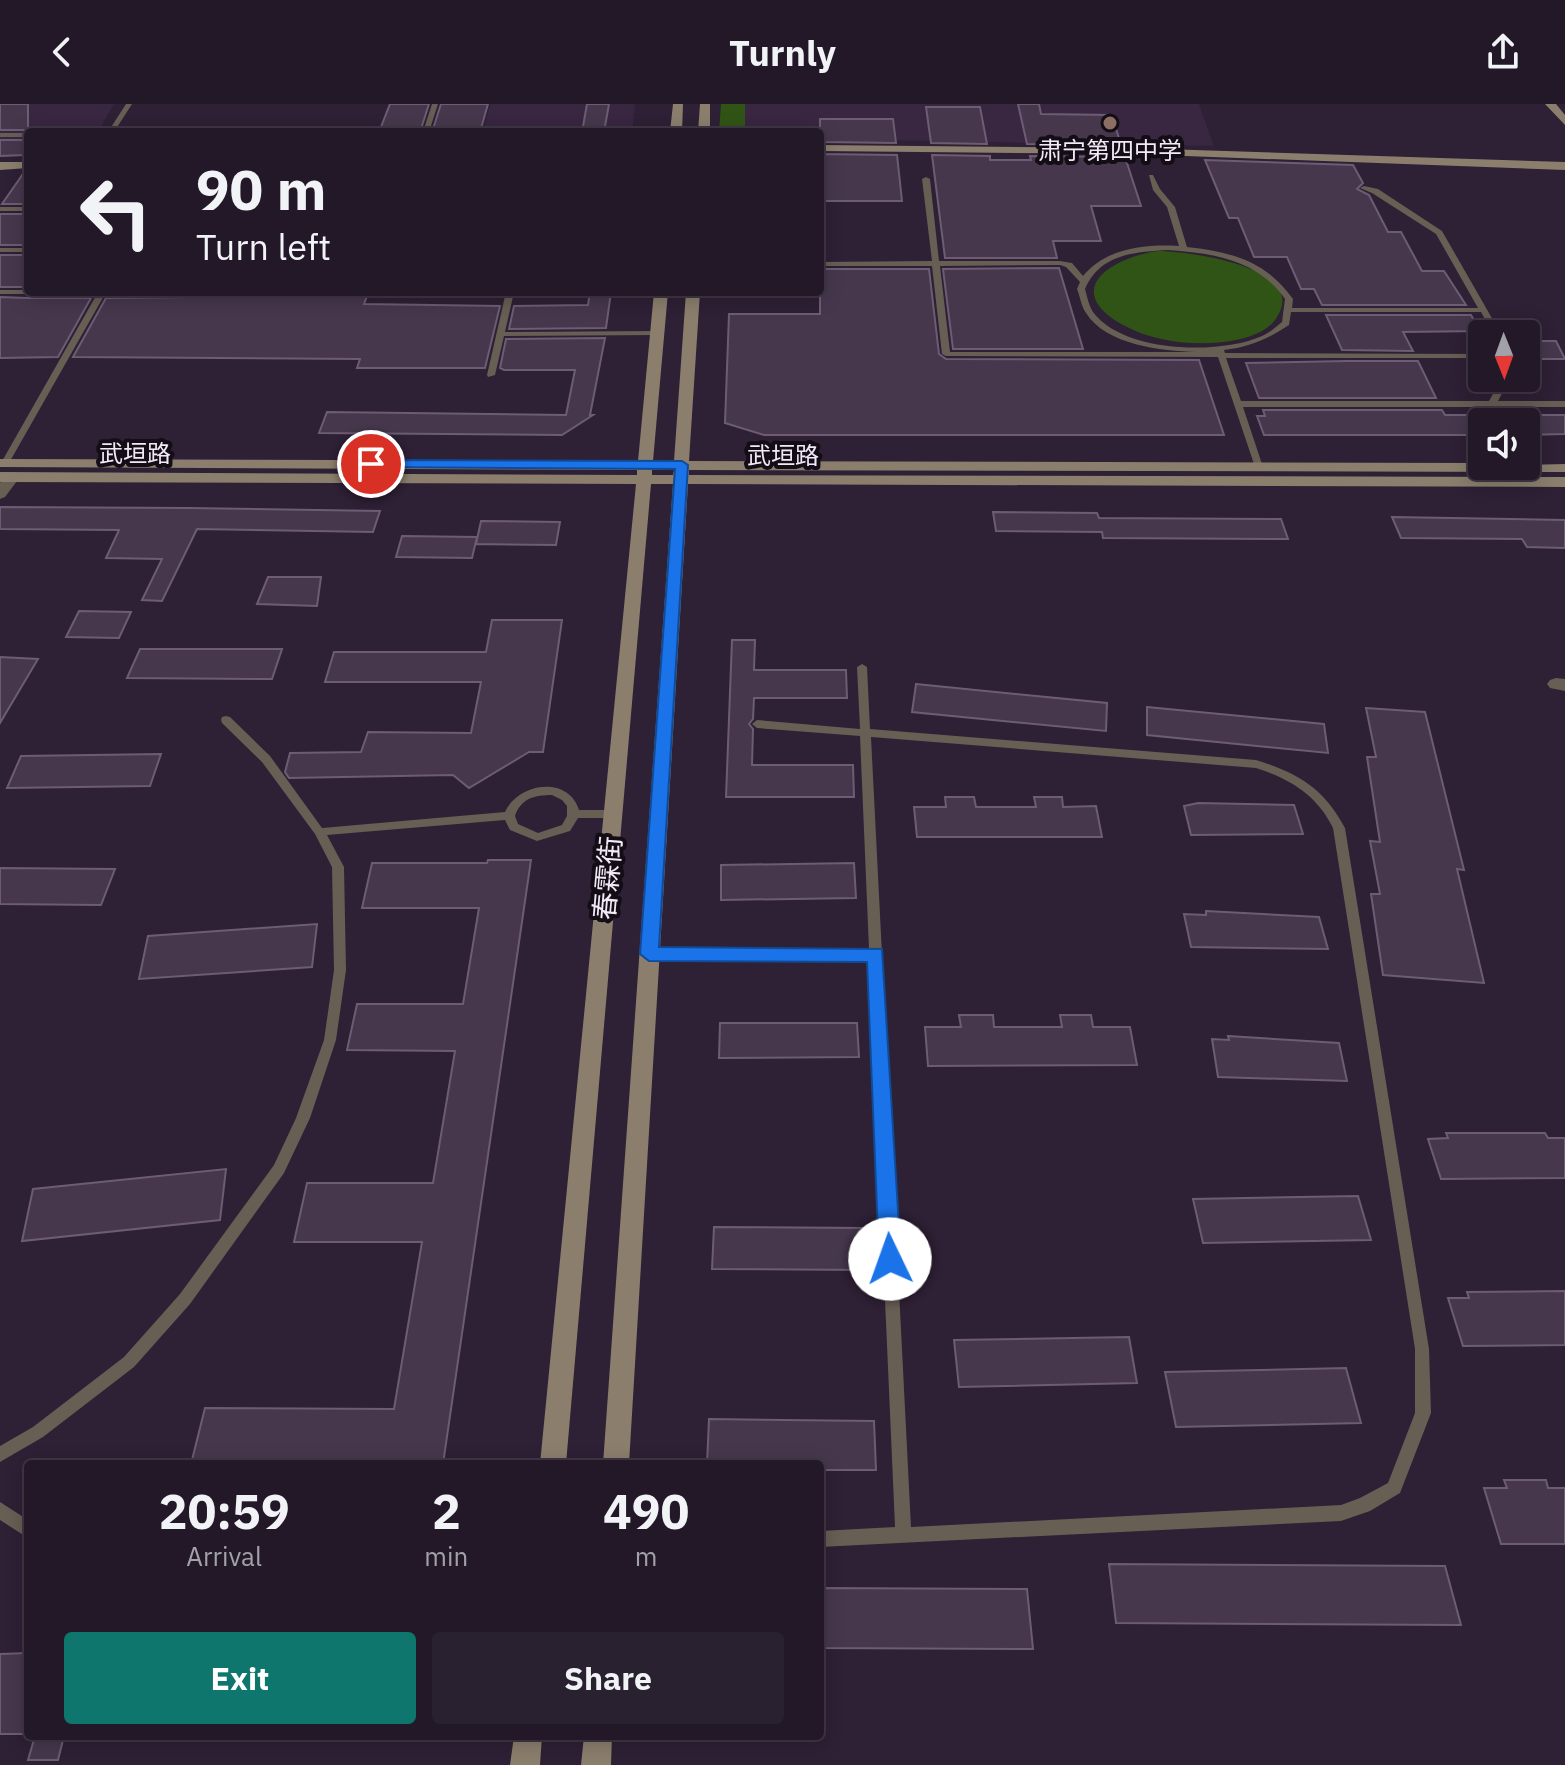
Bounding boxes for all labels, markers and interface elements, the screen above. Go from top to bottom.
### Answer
text: Turnly [729,29,836,76]
icon: back [40,30,84,74]
icon: share [1481,30,1525,74]
marker: 肃宁第四中学 [1101,114,1119,132]
place label: 肃宁第四中学 [1038,134,1182,166]
text: 90 m [196,153,326,225]
icon: left [64,160,168,264]
text: Turn left [196,223,331,270]
north arrow [1468,320,1540,392]
map controls [1468,320,1540,480]
button: sound [1468,408,1540,480]
pin [337,430,405,498]
street label: 武垣路 [99,437,171,469]
street label: 武垣路 [747,439,819,471]
icon: arrive [349,442,393,486]
street label: 春霖街 [585,835,629,921]
position arrow [848,1217,932,1301]
text: 20:59 [159,1480,290,1542]
text: 2 [432,1480,461,1542]
text: 490 [603,1480,689,1542]
text: Arrival [186,1539,262,1573]
text: min [424,1539,468,1573]
text: m [635,1539,657,1573]
button: Exit [64,1632,416,1724]
button: Share [432,1632,784,1724]

